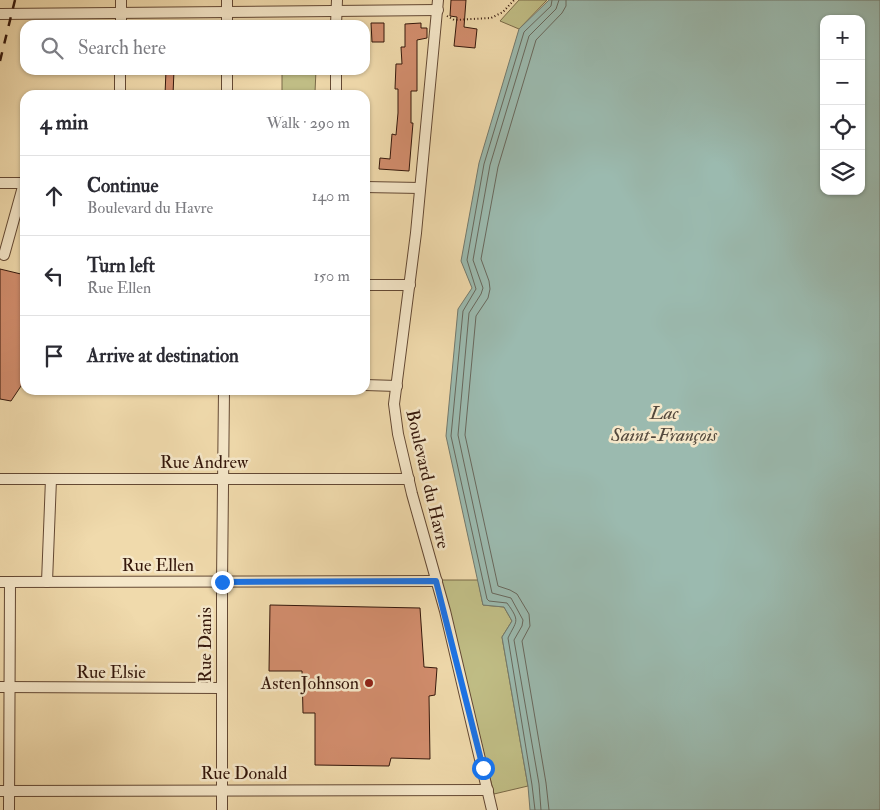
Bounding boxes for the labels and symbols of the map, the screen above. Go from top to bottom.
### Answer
water label: Lac Saint-François [610,401,718,447]
street label: Boulevard du Havre [400,407,455,551]
street label: Rue Andrew [160,451,249,474]
street label: Rue Ellen [122,554,194,577]
route end [211,571,234,594]
street label: Rue Danis [194,607,217,683]
street label: Rue Elsie [76,661,146,684]
place label: AstenJohnson [260,672,359,695]
marker: AstenJohnson [363,677,375,689]
route start [472,757,495,780]
street label: Rue Donald [201,762,288,785]

